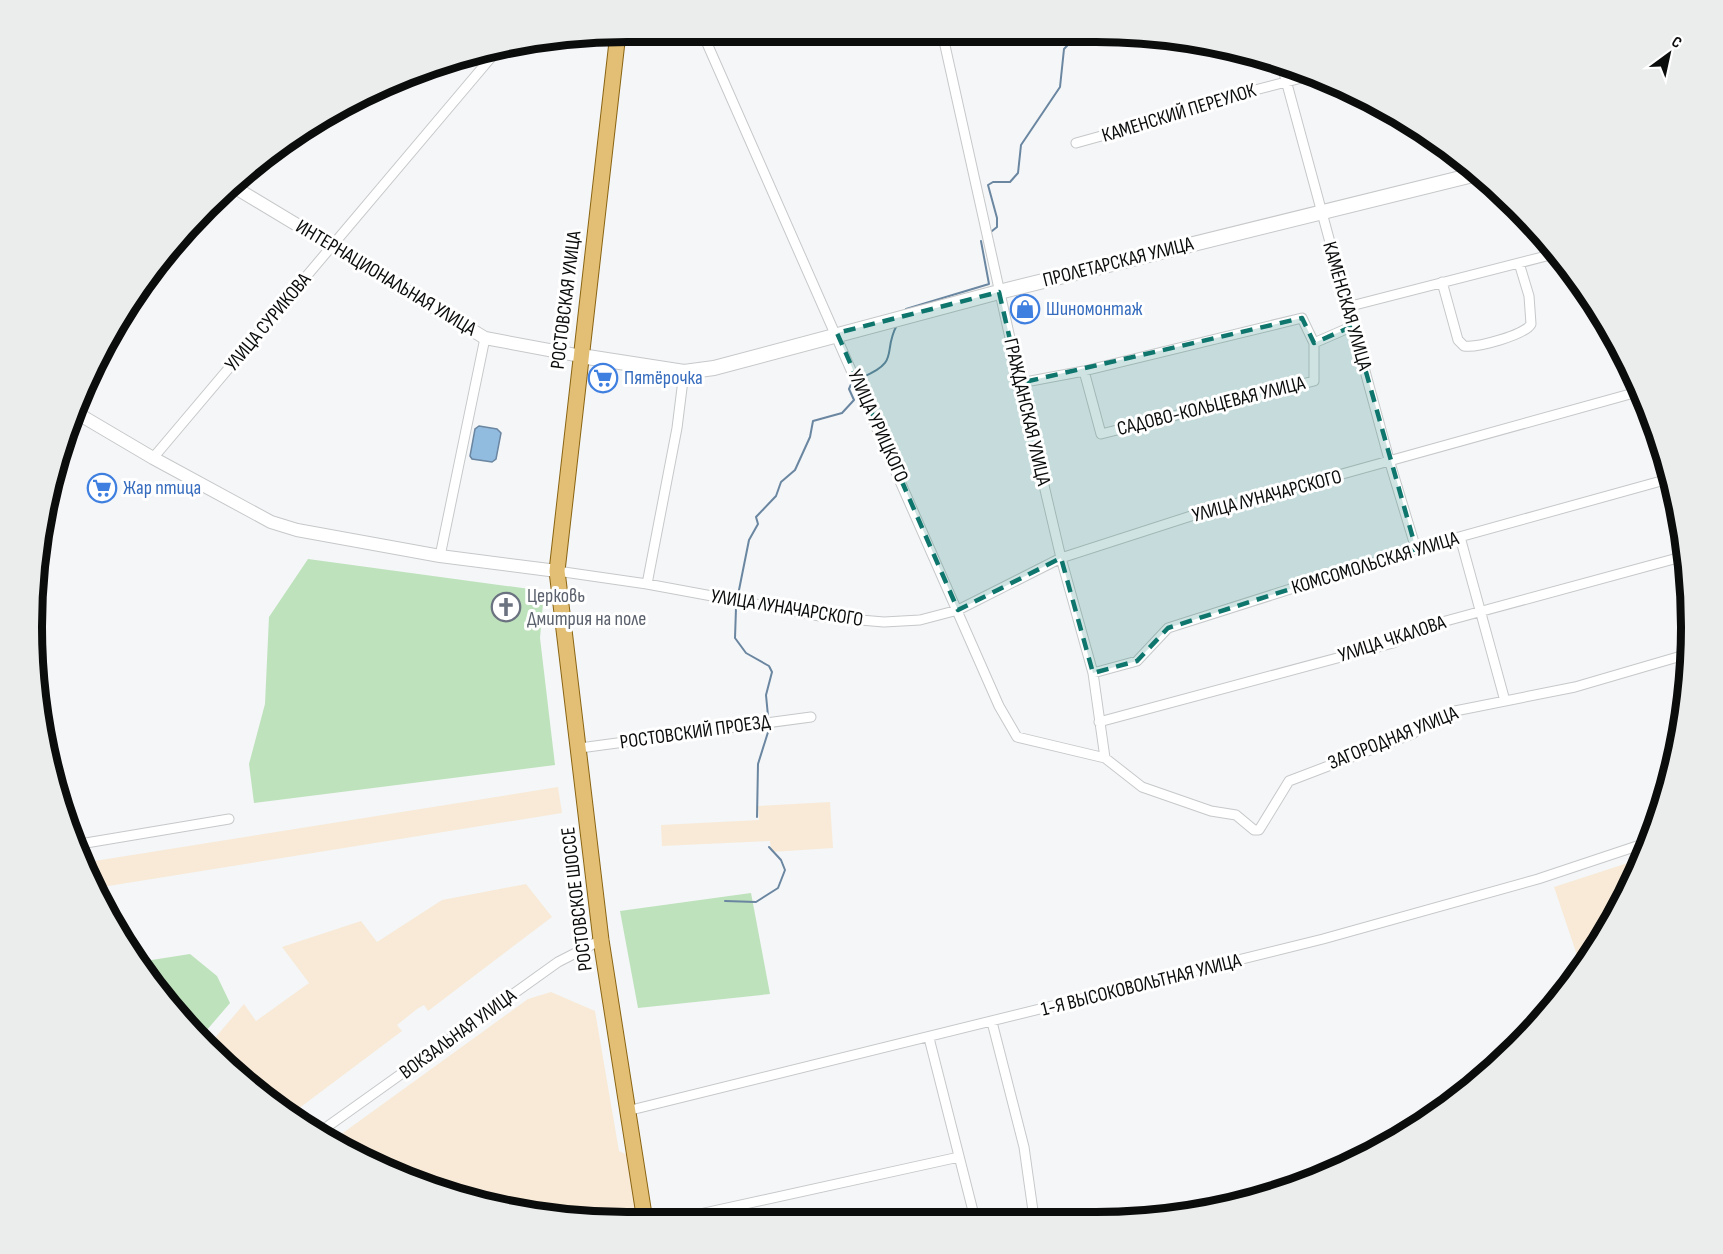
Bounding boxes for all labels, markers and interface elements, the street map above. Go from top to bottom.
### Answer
north arrow [1639,24,1699,84]
text: С [1668,32,1685,53]
street label: КАМЕНСКИЙ ПЕРЕУЛОК [1099,78,1259,148]
street label: ИНТЕРНАЦИОНАЛЬНАЯ УЛИЦА [291,215,481,342]
street label: РОСТОВСКАЯ УЛИЦА [546,229,586,371]
street label: ПРОЛЕТАРСКАЯ УЛИЦА [1040,232,1196,292]
street label: КАМЕНСКАЯ УЛИЦА [1317,239,1377,374]
street label: УЛИЦА СУРИКОВА [220,268,316,376]
shop icon: Шиномонтаж [1009,293,1041,325]
place label: Шиномонтаж [1046,297,1143,321]
street label: ГРАЖДАНСКАЯ УЛИЦА [998,336,1056,488]
supermarket icon: Пятёрочка [587,362,619,394]
place label: Пятёрочка [624,366,703,390]
street label: УЛИЦА УРИЦКОГО [843,366,913,486]
street label: САДОВО-КОЛЬЦЕВАЯ УЛИЦА [1115,371,1308,441]
street label: УЛИЦА ЛУНАЧАРСКОГО [1190,464,1344,528]
supermarket icon: Жар птица [86,472,118,504]
place label: Жар птица [123,476,201,500]
street label: КОМСОМОЛЬСКАЯ УЛИЦА [1289,526,1462,600]
place label: Церковь Дмитрия на поле [527,584,646,631]
street label: УЛИЦА ЛУНАЧАРСКОГО [709,584,865,632]
church icon: Церковь Дмитрия на поле [490,591,522,623]
street label: УЛИЦА ЧКАЛОВА [1335,610,1449,668]
street label: ЗАГОРОДНАЯ УЛИЦА [1325,701,1462,775]
street label: РОСТОВСКИЙ ПРОЕЗД [618,710,772,754]
street label: РОСТОВСКОЕ ШОССЕ [556,826,598,972]
street label: 1-Я ВЫСОКОВОЛЬТНАЯ УЛИЦА [1039,948,1244,1021]
street label: ВОКЗАЛЬНАЯ УЛИЦА [395,983,521,1084]

